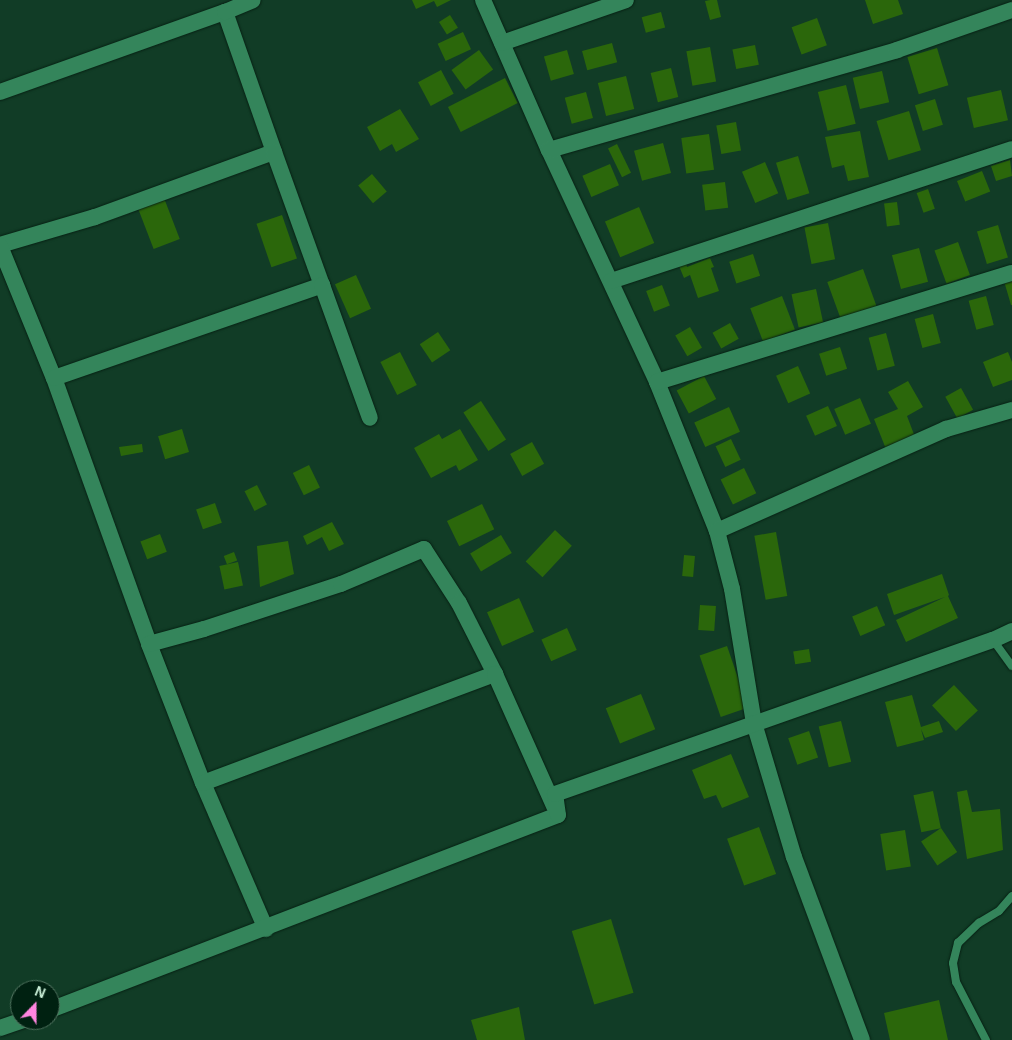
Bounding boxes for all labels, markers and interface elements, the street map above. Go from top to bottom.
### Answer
north arrow [10,980,60,1030]
text: N [33,983,48,1001]

